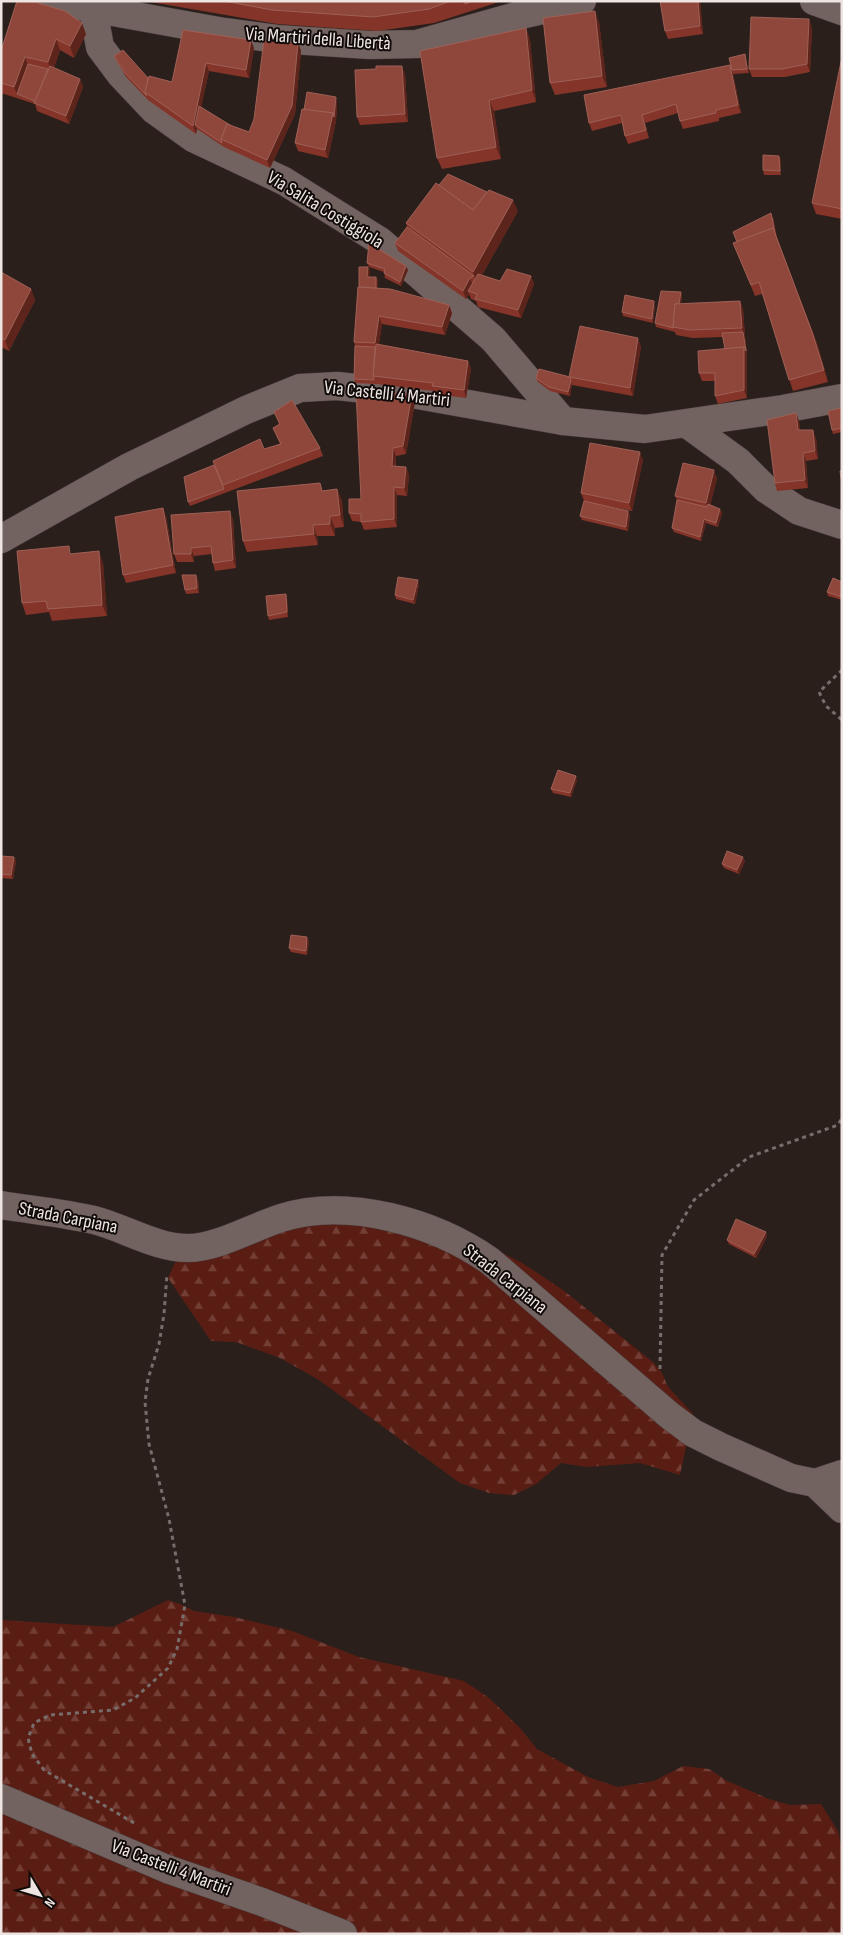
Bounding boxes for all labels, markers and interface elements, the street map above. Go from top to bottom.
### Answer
street label: Via Martiri della Libertà [244,22,392,56]
street label: Via Salita Costiggiola [263,166,387,254]
street label: Via Castelli 4 Martiri [323,376,451,412]
street label: Strada Carpiana [16,1197,120,1239]
street label: Strada Carpiana [458,1239,552,1319]
street label: Via Castelli 4 Martiri [108,1835,234,1901]
north arrow [15,1870,65,1920]
text: N [41,1895,59,1911]

